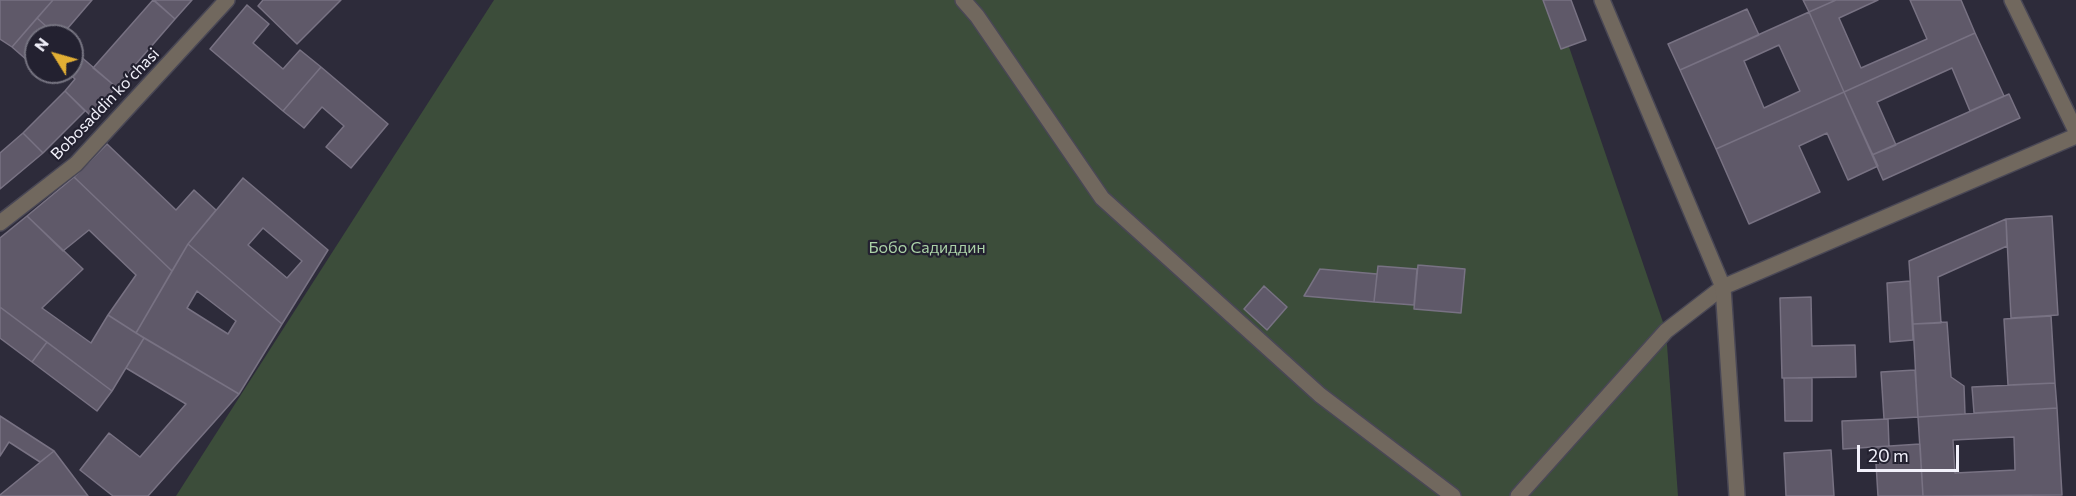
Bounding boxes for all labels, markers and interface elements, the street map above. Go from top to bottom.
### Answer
north arrow [24,24,84,84]
text: N [30,34,52,55]
street label: Bobosaddin koʻchasi [47,44,163,164]
park label: Бобо Садиддин [868,238,986,258]
scale bar [1860,433,1962,471]
text: 20 m [1868,444,1909,466]

